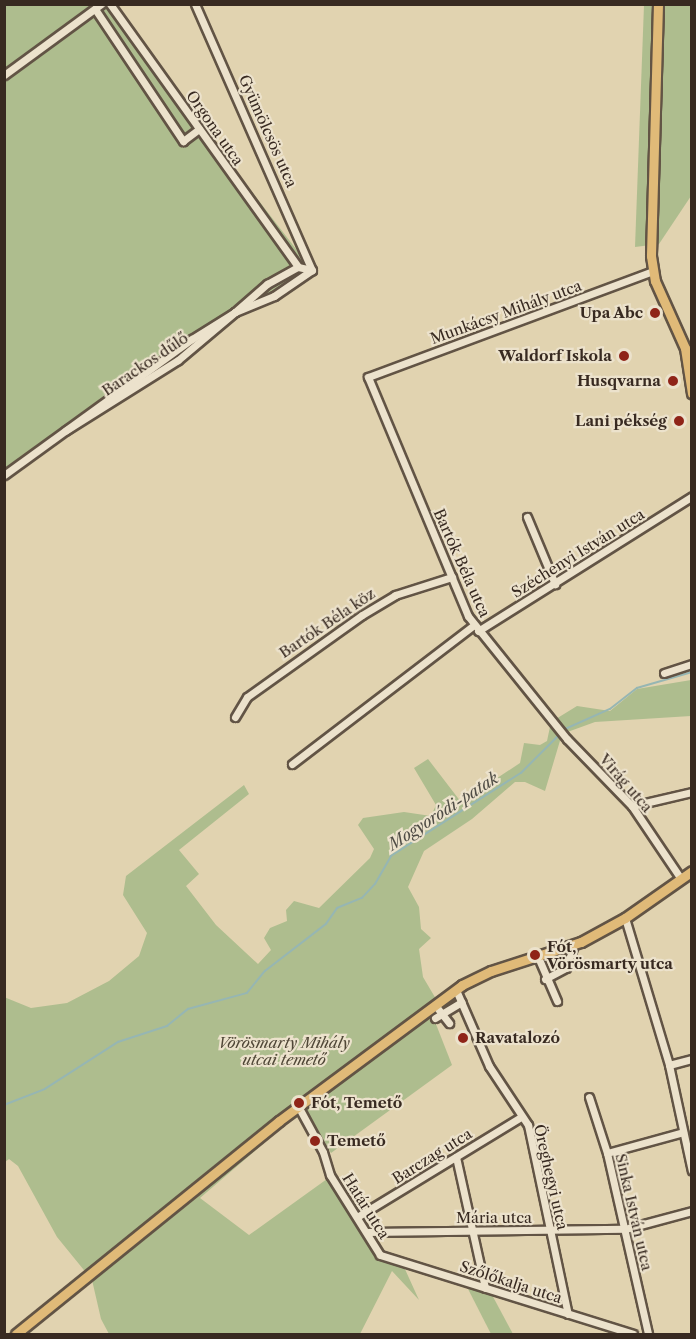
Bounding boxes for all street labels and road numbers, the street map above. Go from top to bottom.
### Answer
street label: Gyümölcsös utca [235,72,301,190]
street label: Orgona utca [183,87,247,169]
street label: Munkácsy Mihály utca [428,276,584,348]
street label: Barackos dűlő [99,329,191,399]
street label: Széchenyi István utca [508,505,648,601]
street label: Bartók Béla utca [430,506,494,620]
street label: Bartók Béla köz [275,584,379,662]
street label: Virág utca [596,750,656,816]
street label: Öreghegyi utca [530,1122,572,1232]
street label: Barczag utca [389,1124,475,1188]
street label: Sinka István utca [612,1152,656,1272]
street label: Határ utca [339,1170,393,1242]
street label: Mária utca [456,1209,532,1227]
street label: Szőlőkalja utca [457,1257,565,1307]

